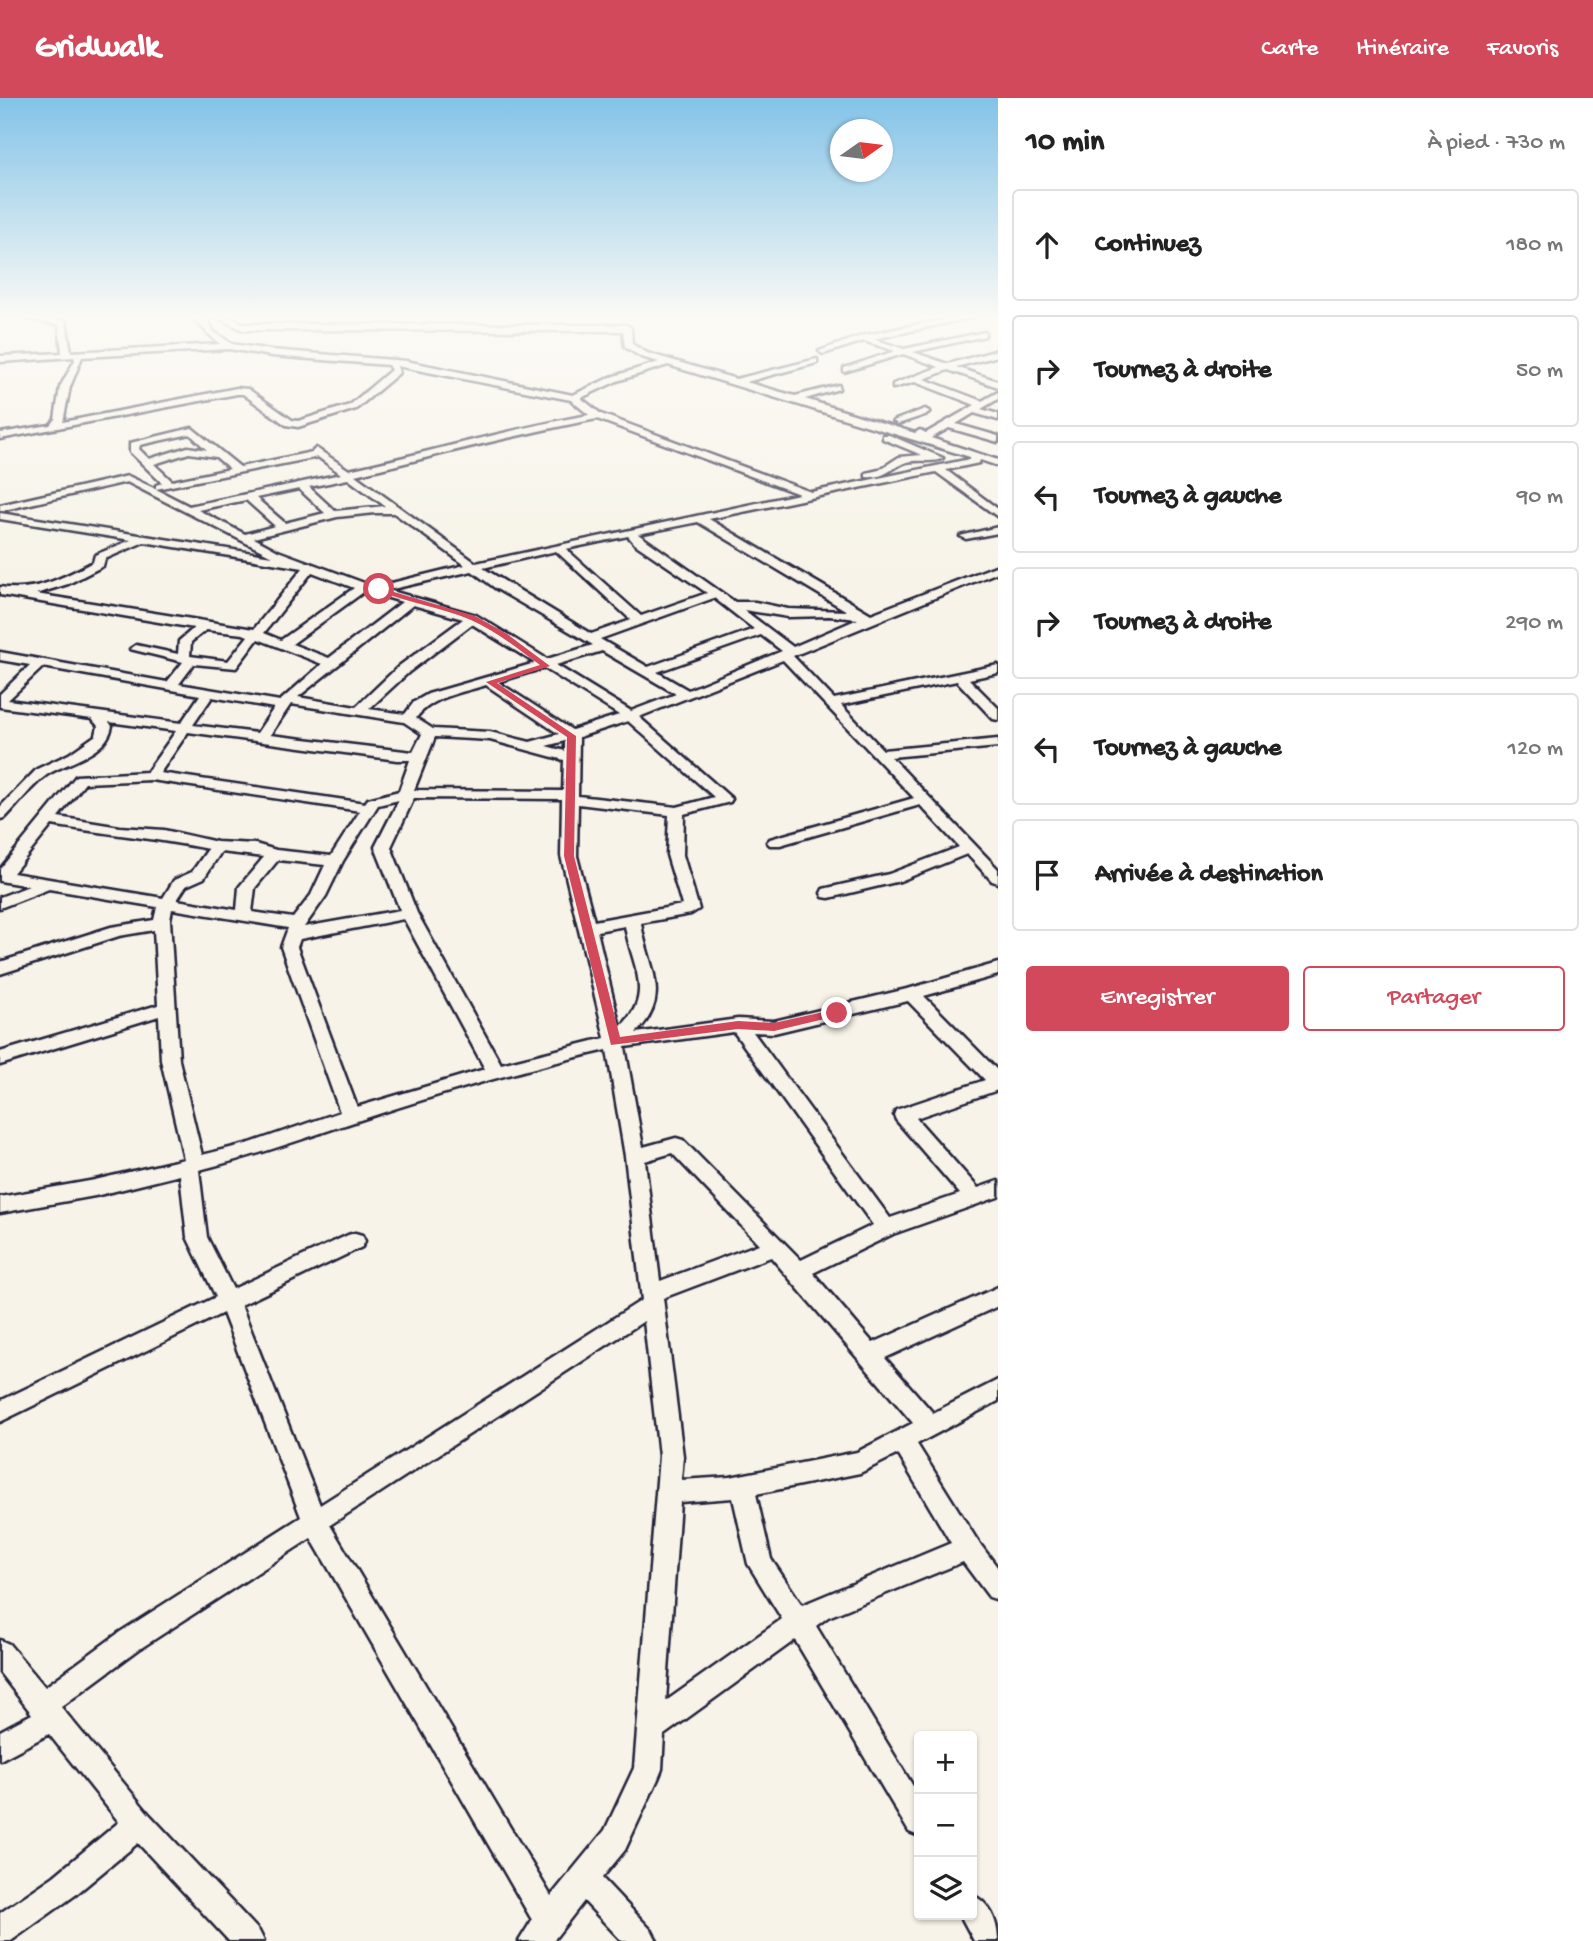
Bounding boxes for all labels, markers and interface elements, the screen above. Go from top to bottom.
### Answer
text: Gridwalk [35,30,160,68]
text: Carte [1261,35,1318,64]
text: Itinéraire [1356,35,1449,64]
text: Favoris [1487,35,1558,64]
north arrow [830,119,893,182]
text: 10 min [1026,126,1104,161]
text: À pied · 730 m [1427,130,1565,157]
icon: ahead [1028,226,1066,264]
text: Continuez [1095,230,1201,261]
text: 180 m [1506,232,1563,259]
icon: right [1028,352,1066,390]
text: Tournez à droite [1095,356,1272,387]
text: 50 m [1516,358,1563,385]
icon: left [1028,478,1066,516]
text: Tournez à gauche [1095,482,1282,513]
text: 90 m [1517,484,1563,511]
route start [363,573,394,604]
icon: right [1028,604,1066,642]
text: Tournez à droite [1095,608,1272,639]
text: 290 m [1505,610,1563,637]
icon: left [1028,730,1066,768]
text: Tournez à gauche [1095,734,1282,765]
text: 120 m [1508,736,1563,763]
icon: arrive [1028,856,1066,894]
text: Arrivée à destination [1095,860,1323,891]
button: Enregistrer [1026,966,1289,1031]
button: Partager [1303,966,1565,1031]
route end [821,997,852,1028]
map controls [914,1731,977,1920]
button: + [914,1731,977,1794]
button: − [914,1794,977,1857]
button: layers [914,1857,977,1920]

